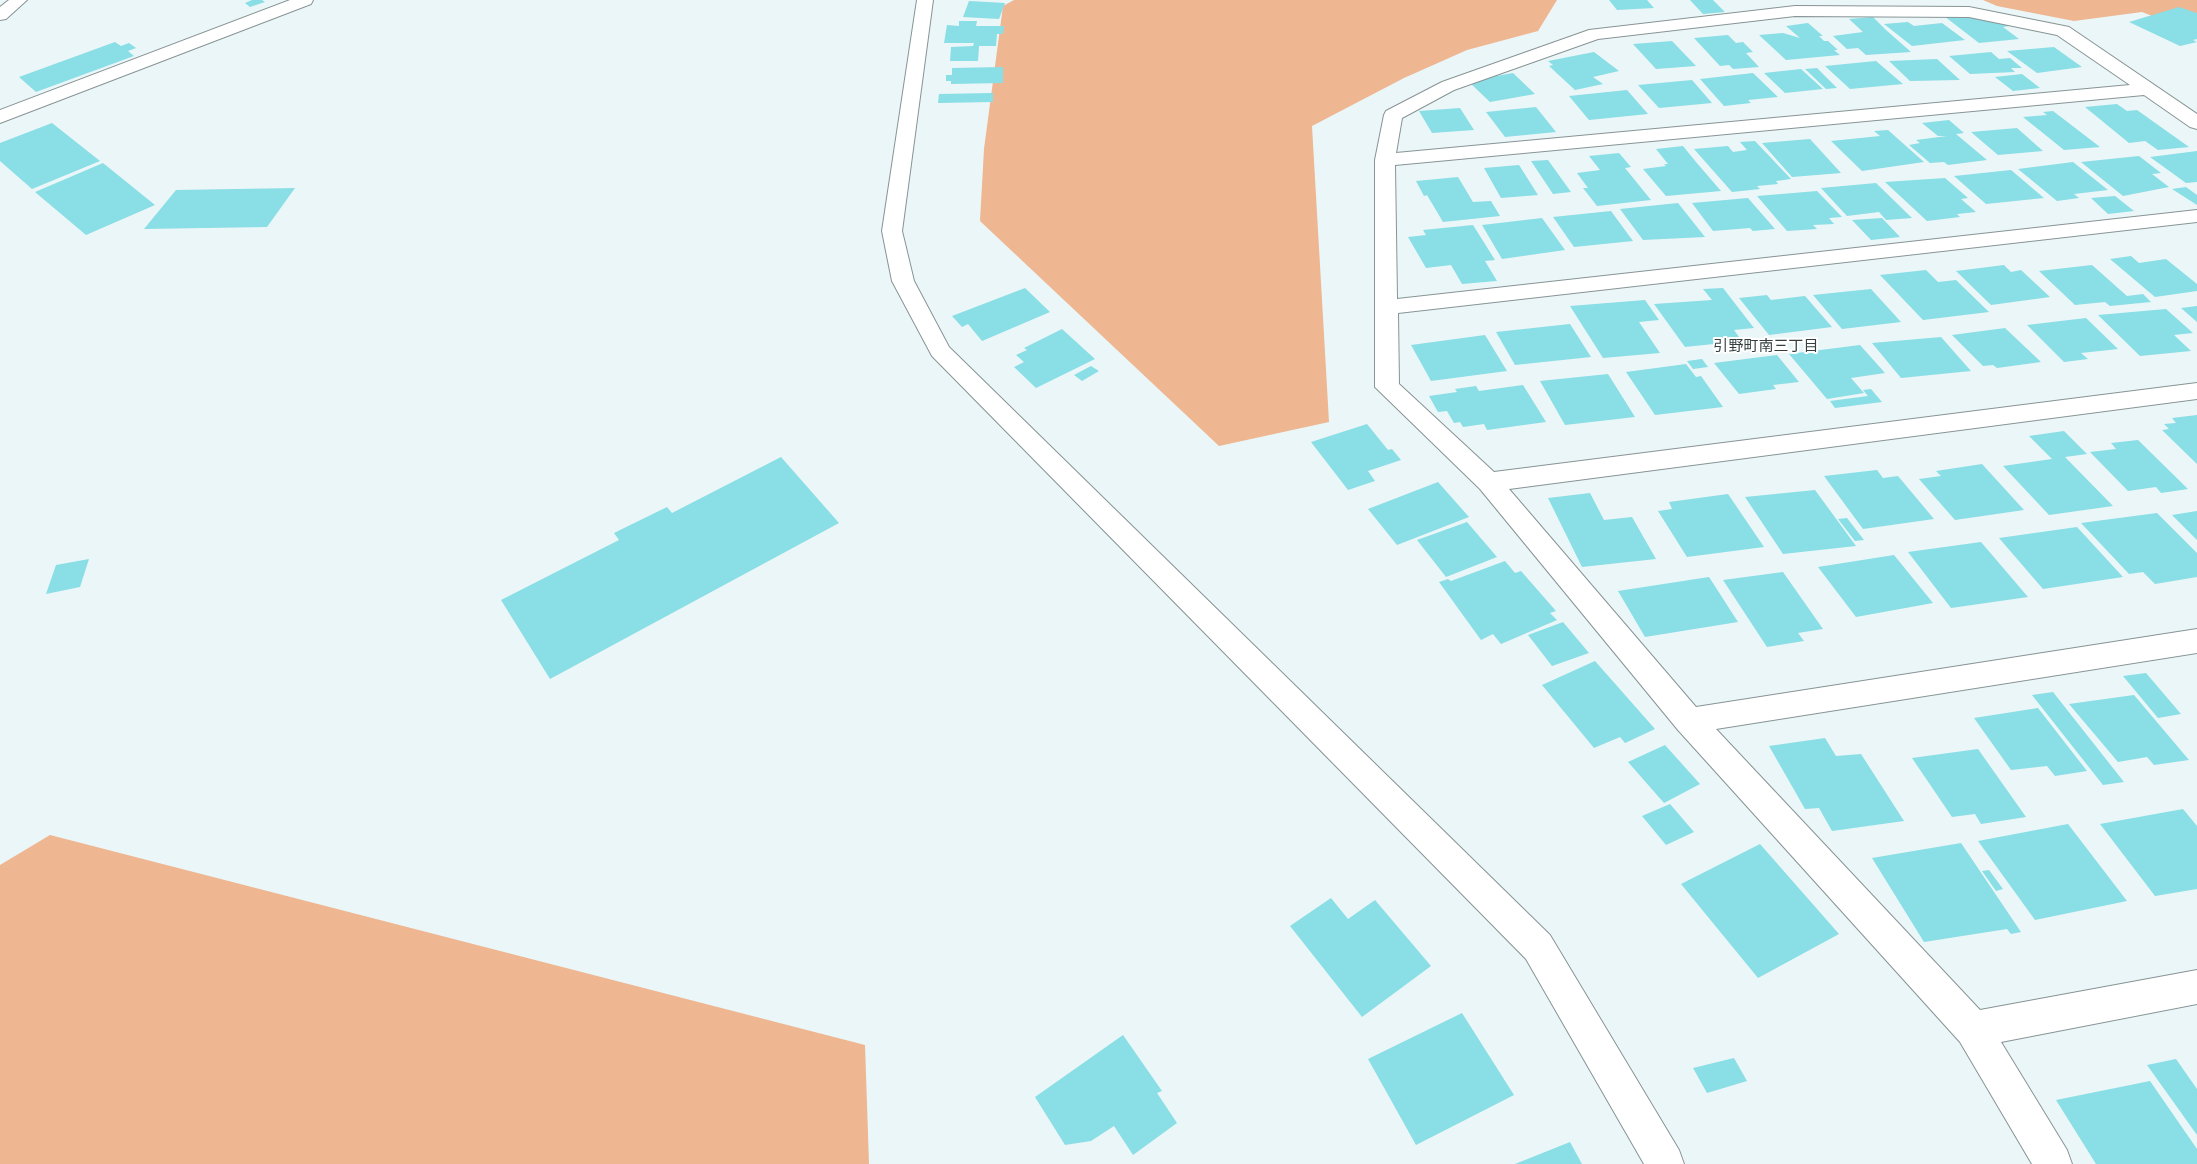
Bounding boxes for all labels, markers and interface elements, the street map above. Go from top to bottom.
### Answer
district label: 引野町南三丁目 [1714,338,1818,356]

